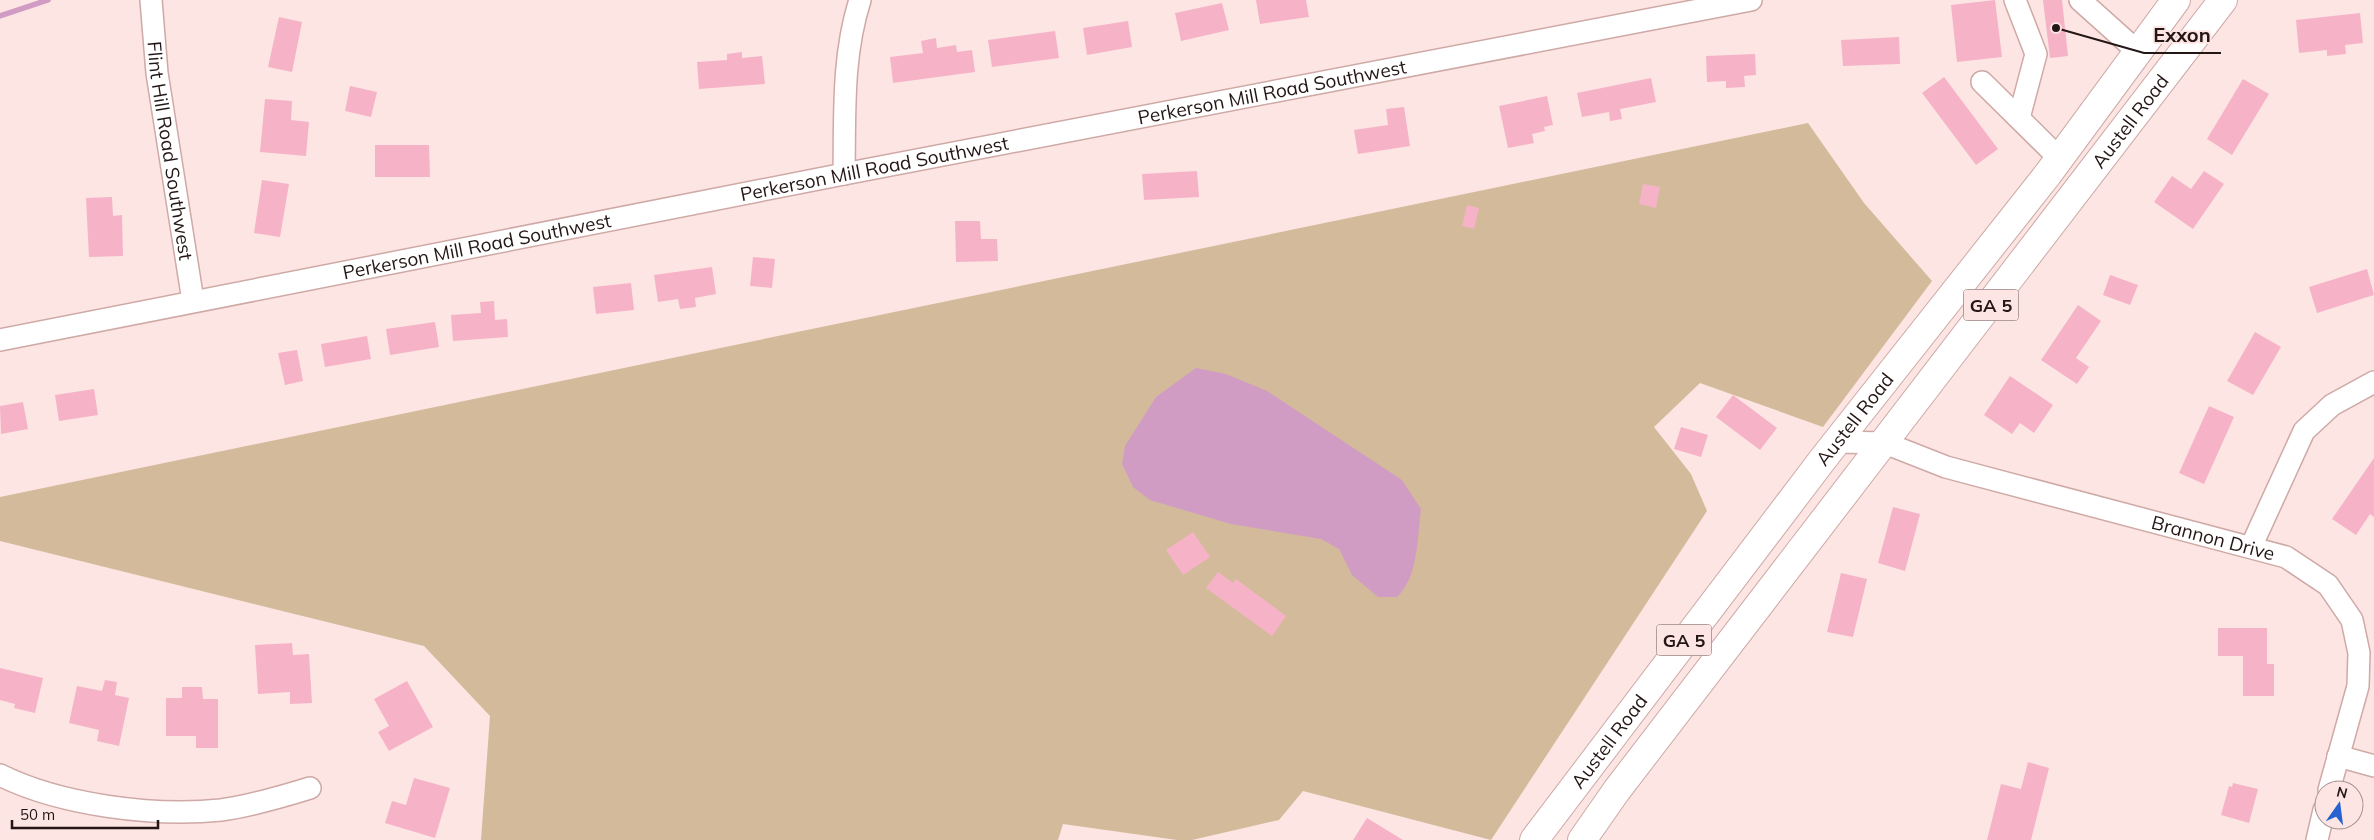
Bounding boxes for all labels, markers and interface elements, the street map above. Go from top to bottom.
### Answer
callout: Exxon [2144,18,2221,53]
text: Exxon [2153,22,2211,47]
street label: Flint Hill Road Southwest [142,40,198,262]
street label: Perkerson Mill Road Southwest [1136,54,1409,129]
street label: Austell Road [2087,69,2174,173]
street label: Perkerson Mill Road Southwest [738,131,1011,206]
street label: Perkerson Mill Road Southwest [341,208,613,284]
road number: GA 5 [1964,290,2018,320]
street label: Austell Road [1810,368,1899,470]
street label: Brannon Drive [2149,510,2277,566]
road number: GA 5 [1656,624,1712,656]
street label: Austell Road [1566,689,1652,793]
north arrow [2314,780,2364,830]
text: N [2335,782,2349,802]
scale bar [12,798,159,830]
text: 50 m [20,805,55,824]

